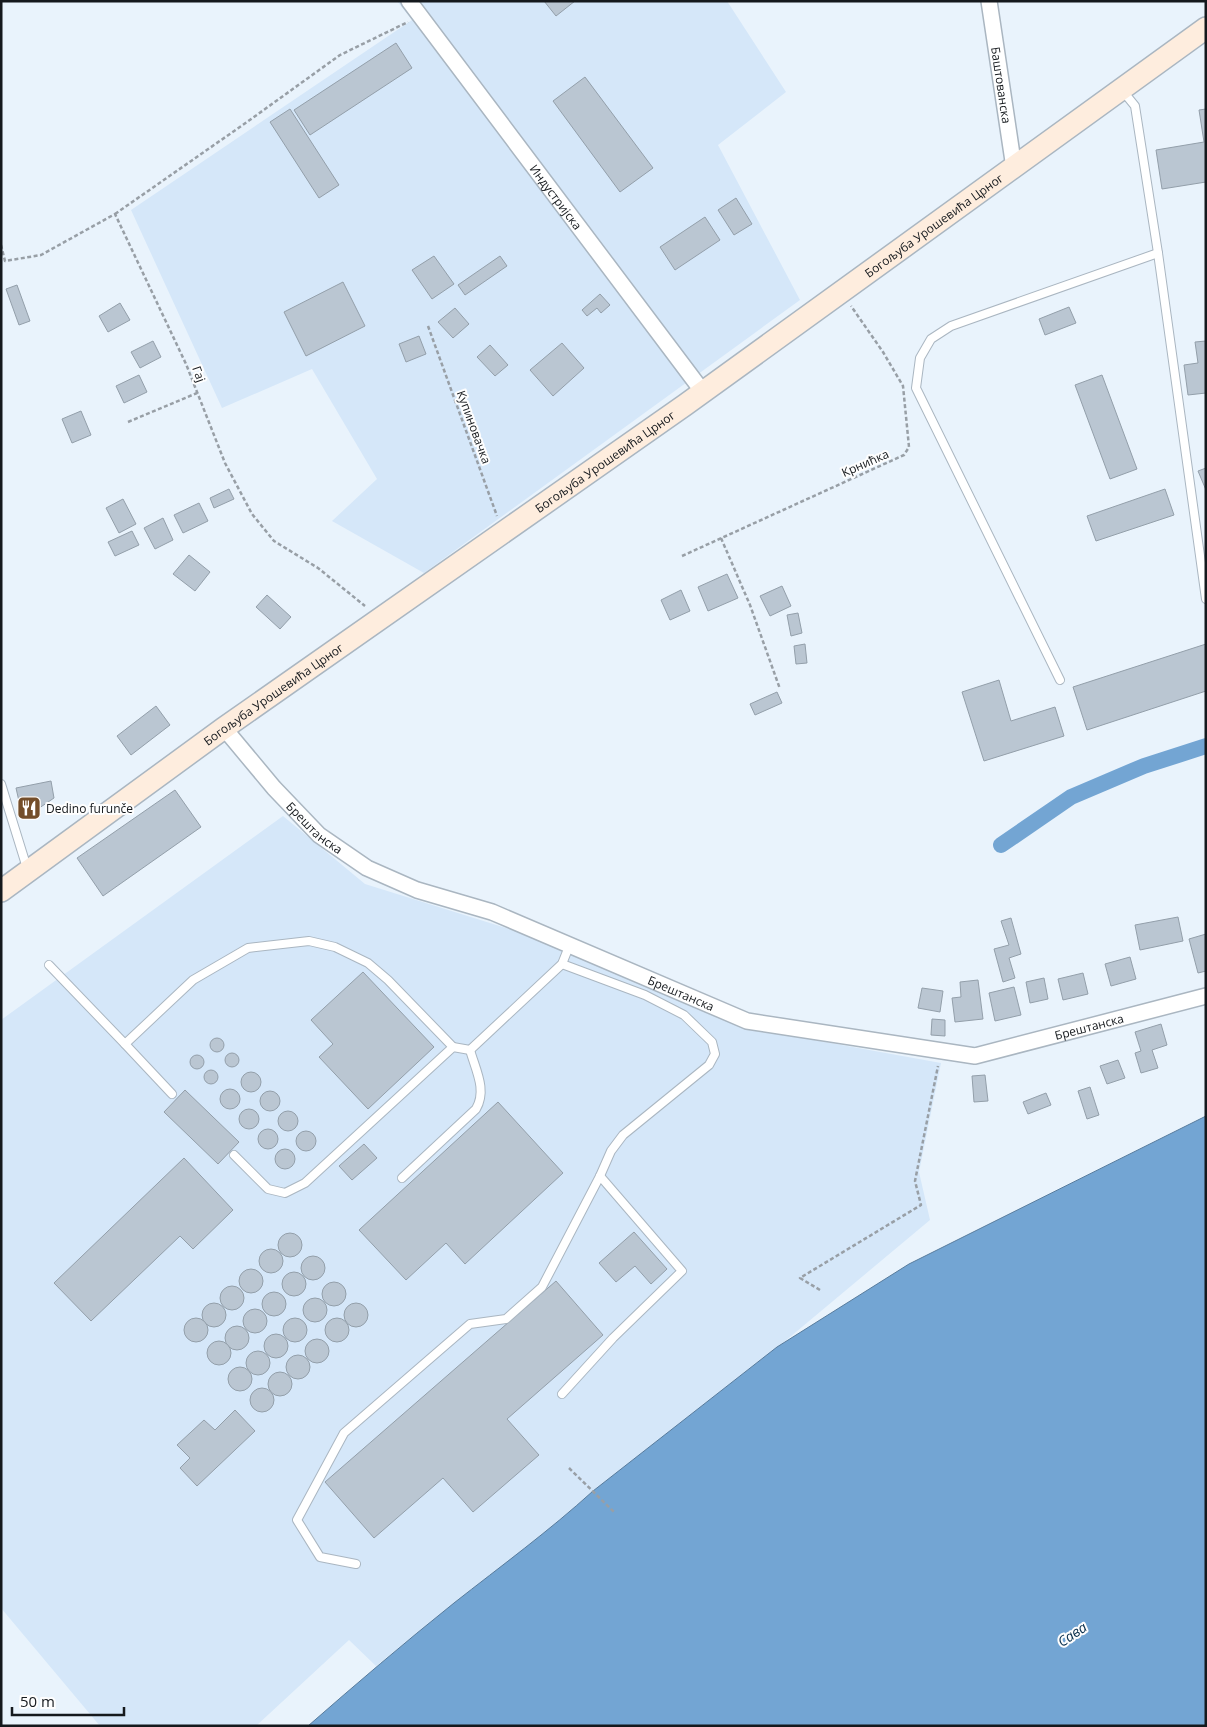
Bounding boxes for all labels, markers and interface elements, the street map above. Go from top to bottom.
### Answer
street label: Баштованска [987,46,1016,125]
street label: Индустријска [526,161,586,233]
street label: Богољуба Урошевића Црног [861,169,1006,281]
street label: Гај [188,364,210,384]
street label: Купиновачка [453,388,495,466]
street label: Богољуба Урошевића Црног [531,406,678,516]
street label: Крнићка [839,445,891,481]
street label: Богољуба Урошевића Црног [200,639,346,749]
restaurant icon: Dedino furunče [16,795,42,821]
street label: Брештанска [283,798,346,857]
place label: Dedino furunče [46,800,133,817]
street label: Брештанска [645,971,717,1015]
street label: Брештанска [1053,1009,1125,1043]
water label: Сава [1054,1617,1090,1651]
scale bar [12,1684,125,1716]
text: 50 m [20,1691,55,1711]

